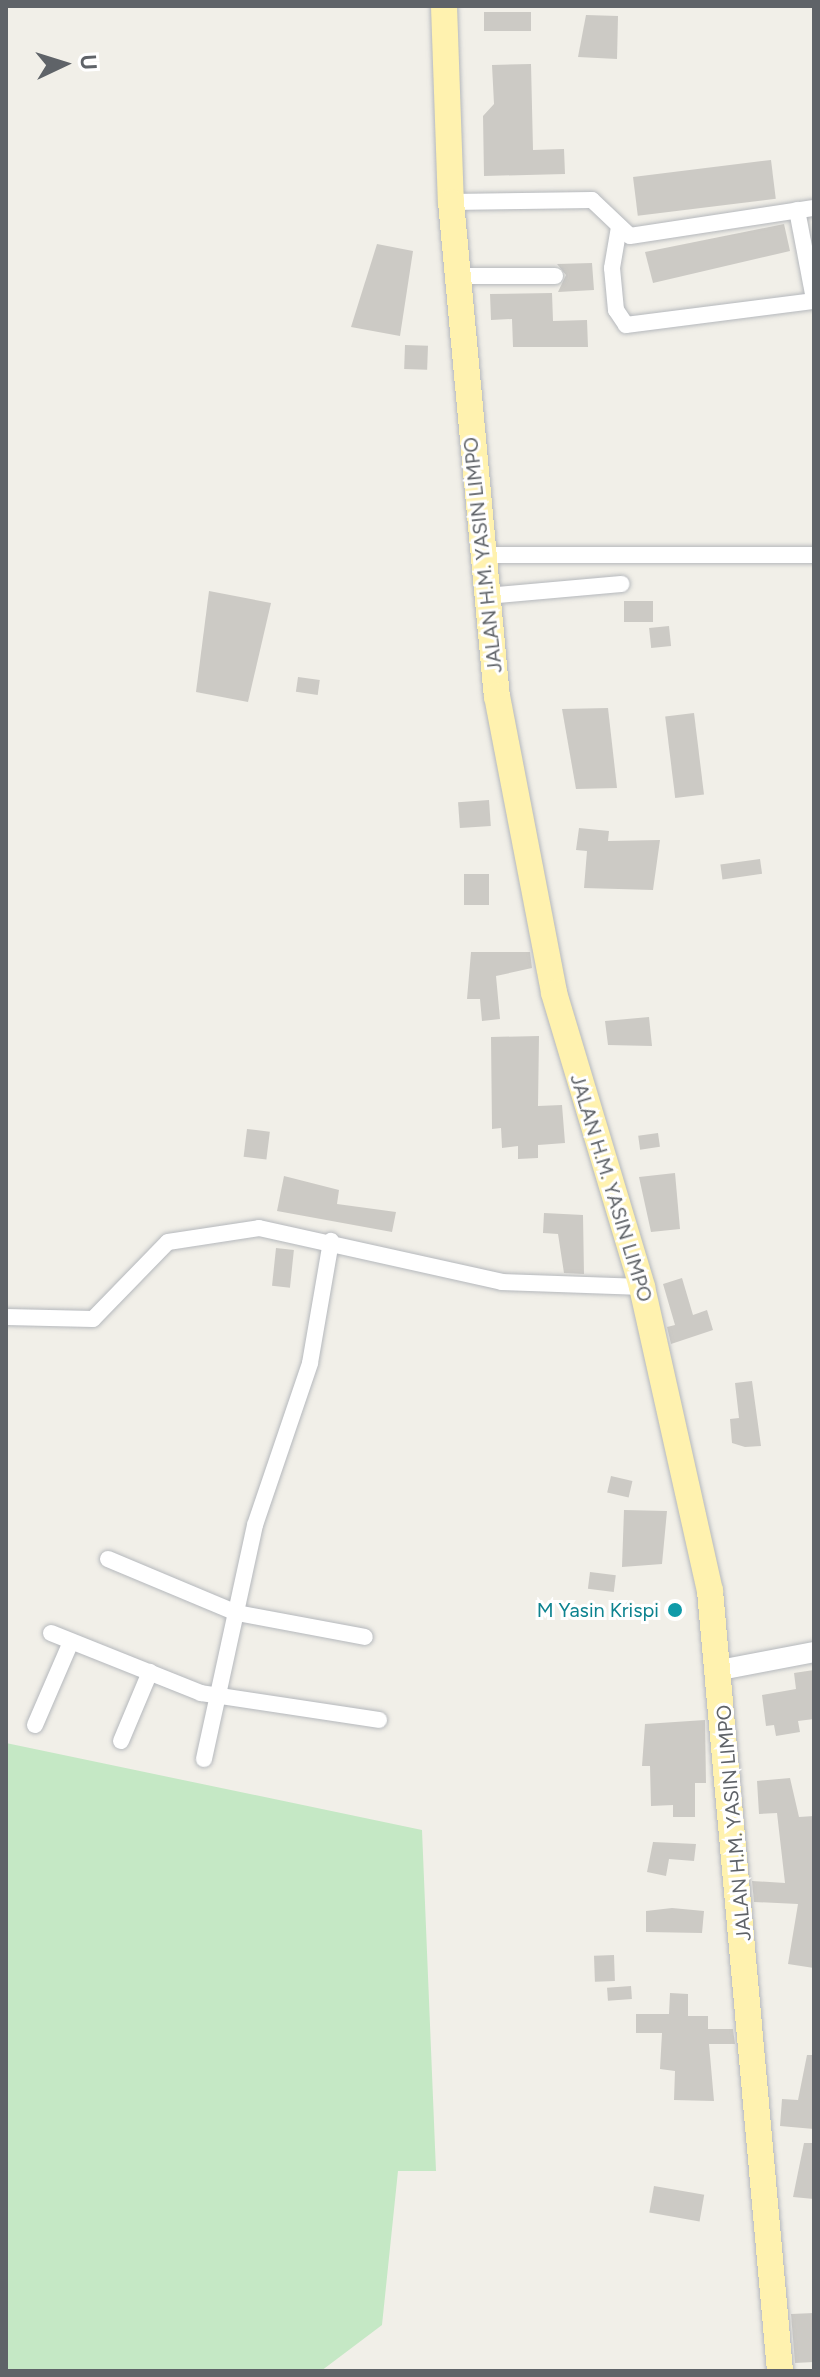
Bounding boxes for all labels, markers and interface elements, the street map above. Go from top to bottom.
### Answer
north arrow [24,24,104,104]
text: U [74,54,102,71]
street label: JALAN H.M. YASIN LIMPO [459,436,507,674]
street label: JALAN H.M. YASIN LIMPO [565,1071,657,1305]
place label: M Yasin Krispi [537,1598,659,1622]
marker: M Yasin Krispi [666,1601,684,1619]
street label: JALAN H.M. YASIN LIMPO [712,1704,756,1942]

